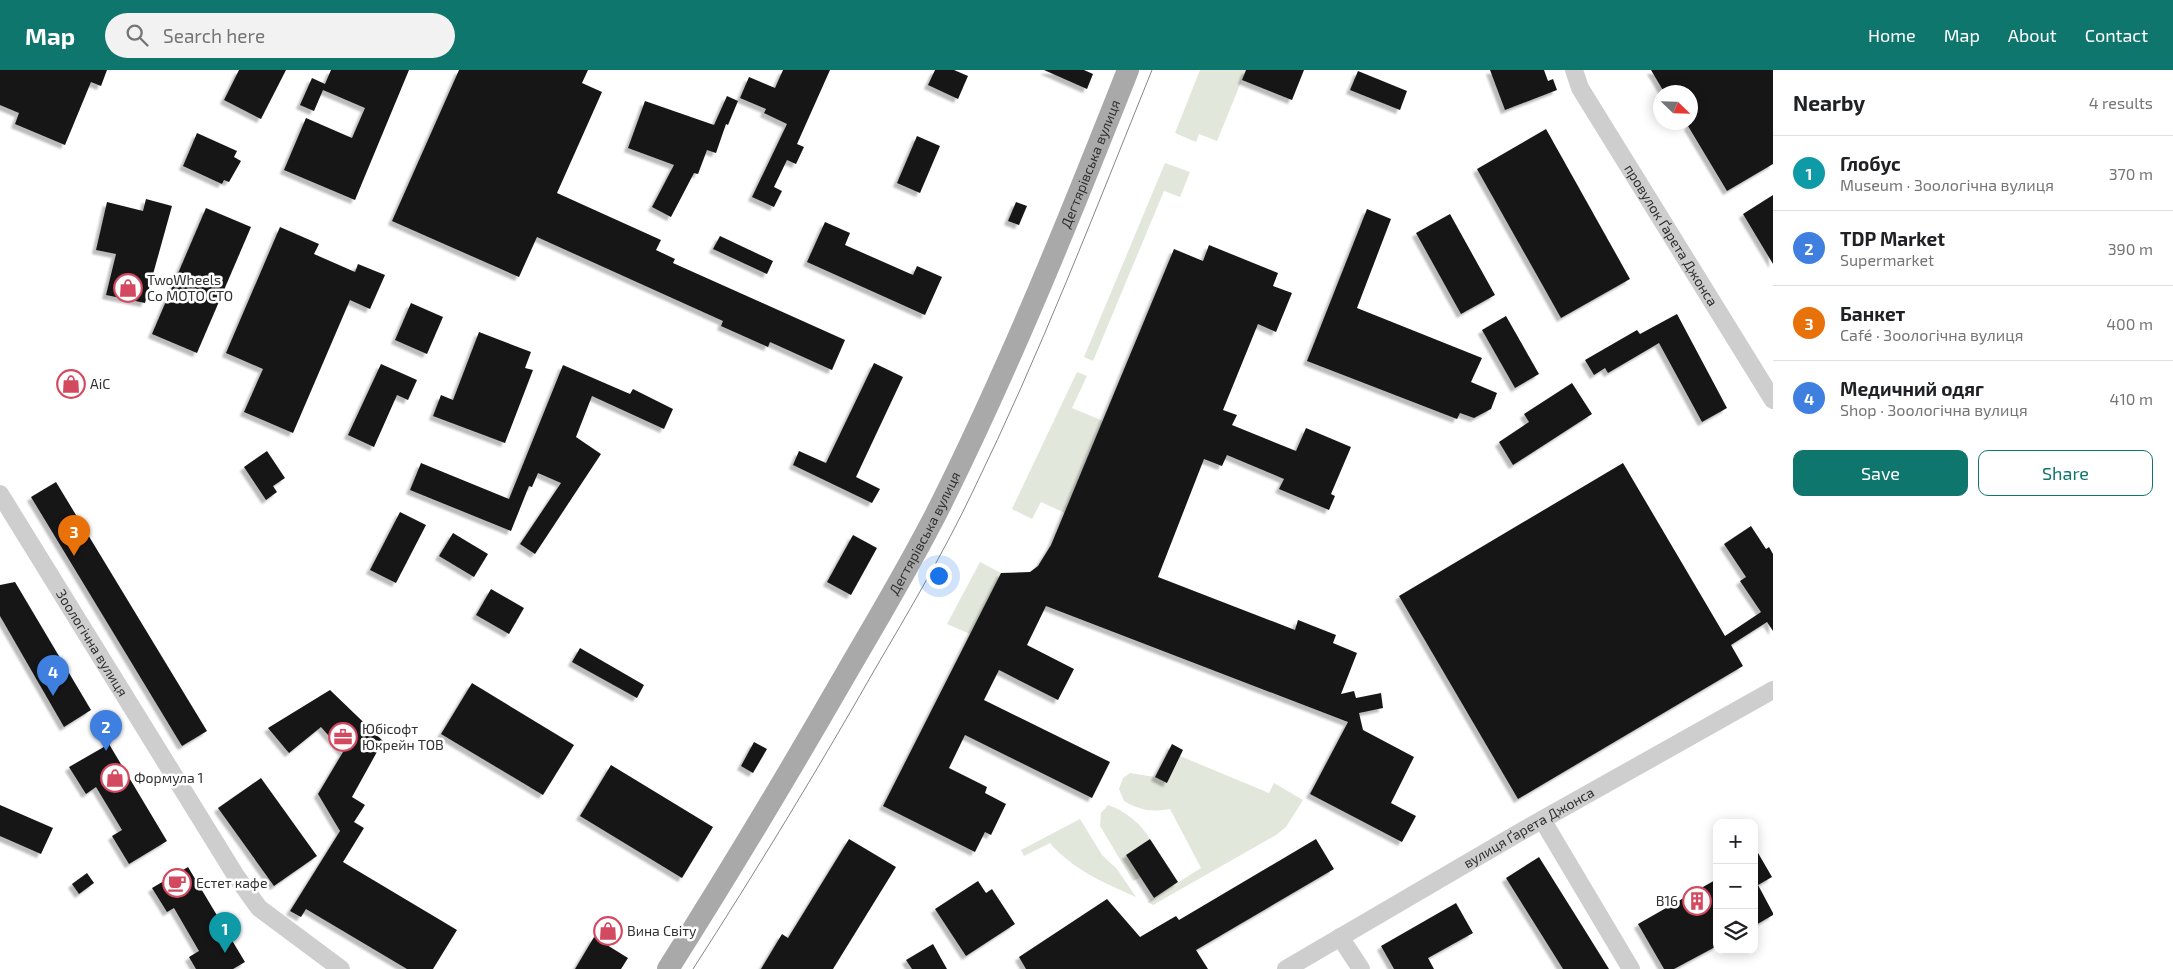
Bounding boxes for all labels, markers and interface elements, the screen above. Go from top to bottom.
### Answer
search box [105,13,455,58]
text: Map [25,21,75,50]
icon: search [123,21,151,49]
text: Search here [163,24,265,47]
text: Home [1868,24,1916,46]
text: Map [1944,24,1980,46]
text: About [2008,24,2057,46]
text: Contact [2085,24,2148,46]
north arrow [1653,85,1698,130]
text: Nearby [1793,90,1865,115]
text: 4 results [2089,93,2153,112]
street label: Дегтярівська вулиця [1057,97,1123,230]
text: Глобус [1840,152,1901,175]
street label: провулок Ґарета Джонса [1621,161,1722,309]
text: 1 [1806,164,1812,183]
text: 370 m [2109,164,2153,183]
text: Museum · Зоологічна вулиця [1840,175,2054,194]
text: TDP Market [1840,227,1945,250]
text: 2 [1804,239,1814,258]
text: 390 m [2108,239,2153,258]
text: Supermarket [1840,250,1934,269]
place label: TwoWheels Co МОТО СТО [147,271,233,304]
shop icon: TwoWheels Co МОТО СТО [113,273,143,303]
text: Банкет [1840,302,1905,325]
text: 3 [1804,314,1814,333]
text: 400 m [2106,314,2153,333]
text: Café · Зоологічна вулиця [1840,325,2023,344]
shop icon: АіС [56,369,86,399]
place label: АіС [90,375,110,392]
text: Медичний одяг [1840,377,1984,400]
text: 4 [1804,389,1814,408]
text: 410 m [2110,389,2153,408]
text: Shop · Зоологічна вулиця [1840,400,2028,419]
button: Save [1793,450,1968,496]
button: Share [1978,450,2153,496]
street label: Дегтярівська вулиця [885,469,964,597]
pin: 3 [58,515,90,556]
your location [926,563,952,589]
street label: Зоологічна вулиця [53,586,132,699]
pin: 4 [37,655,69,696]
pin: 2 [90,710,122,751]
place label: Юбісофт Юкрейн ТОВ [362,720,444,753]
office icon: Юбісофт Юкрейн ТОВ [328,722,358,752]
shop icon: Формула 1 [100,763,130,793]
place label: Формула 1 [134,769,203,786]
street label: вулиця Ґарета Джонса [1460,783,1597,871]
map controls [1713,819,1758,954]
button: + [1713,819,1758,864]
button: − [1713,864,1758,909]
cafe icon: Естет кафе [162,868,192,898]
place label: Естет кафе [196,874,267,891]
building icon: B16 [1682,886,1712,916]
place label: B16 [1656,892,1678,909]
button: layers [1713,909,1758,954]
pin: 1 [209,912,241,953]
shop icon: Вина Світу [593,916,623,946]
place label: Вина Світу [627,922,697,939]

